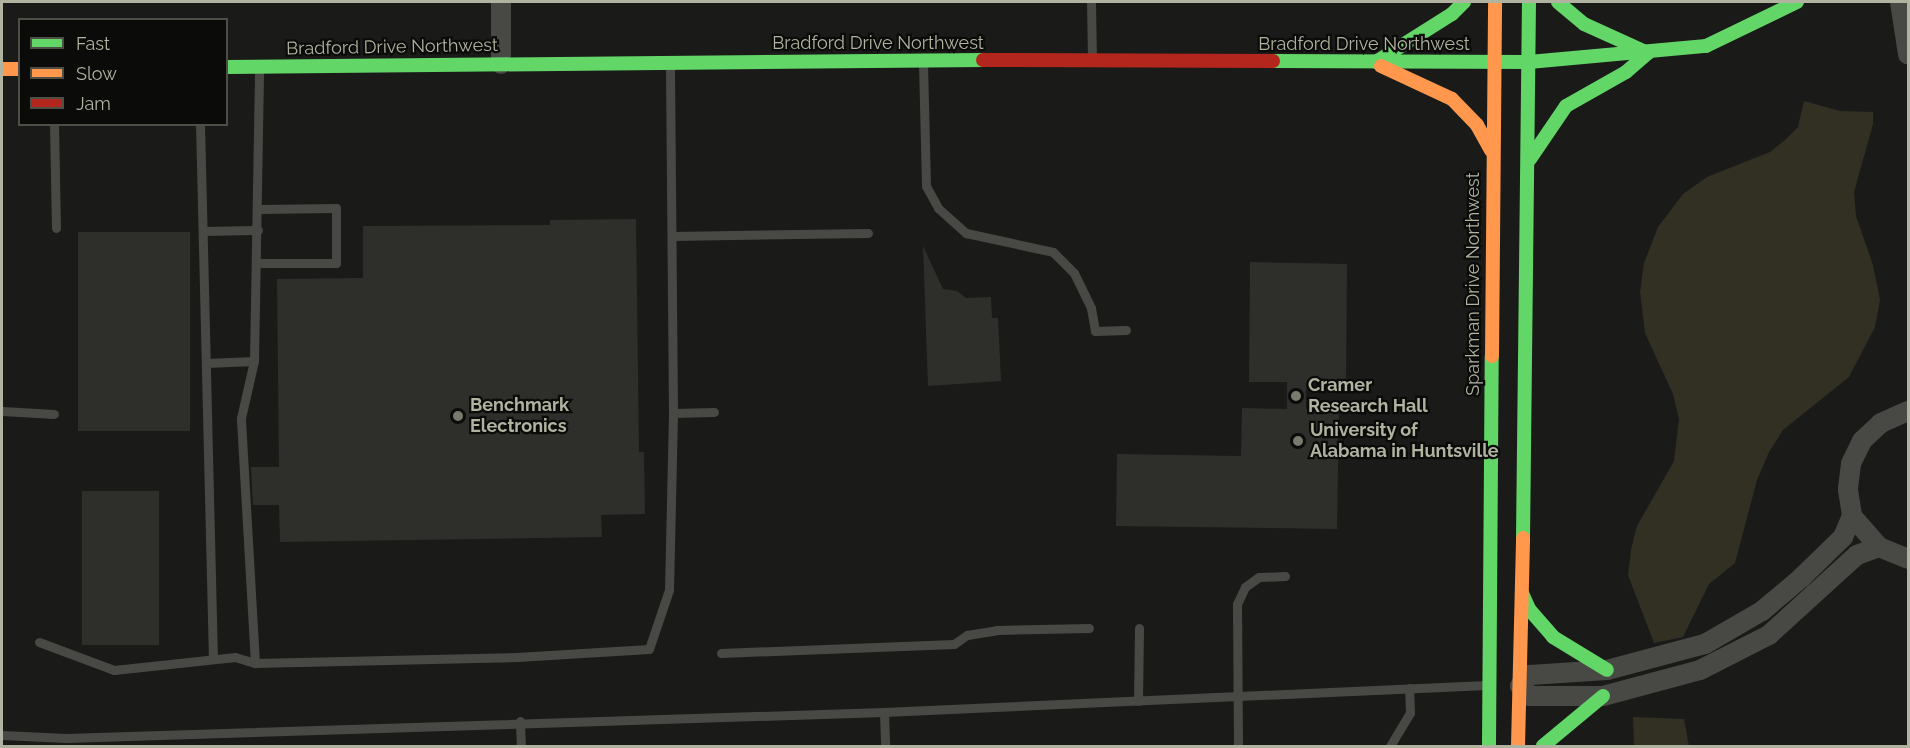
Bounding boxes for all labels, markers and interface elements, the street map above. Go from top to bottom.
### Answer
legend [18,18,228,126]
street label: Bradford Drive Northwest [772,32,984,54]
text: Fast [76,33,110,54]
street label: Bradford Drive Northwest [1258,33,1470,55]
street label: Bradford Drive Northwest [286,34,498,60]
text: Slow [76,63,117,84]
text: Jam [76,93,111,114]
street label: Sparkman Drive Northwest [1462,172,1484,396]
place label: Cramer Research Hall [1308,375,1428,418]
marker: Cramer Research Hall [1289,389,1303,403]
place label: Benchmark Electronics [470,395,569,438]
marker: Benchmark Electronics [451,409,465,423]
place label: University of Alabama in Huntsville [1310,420,1499,462]
marker: University of Alabama in Huntsville [1291,434,1305,448]

